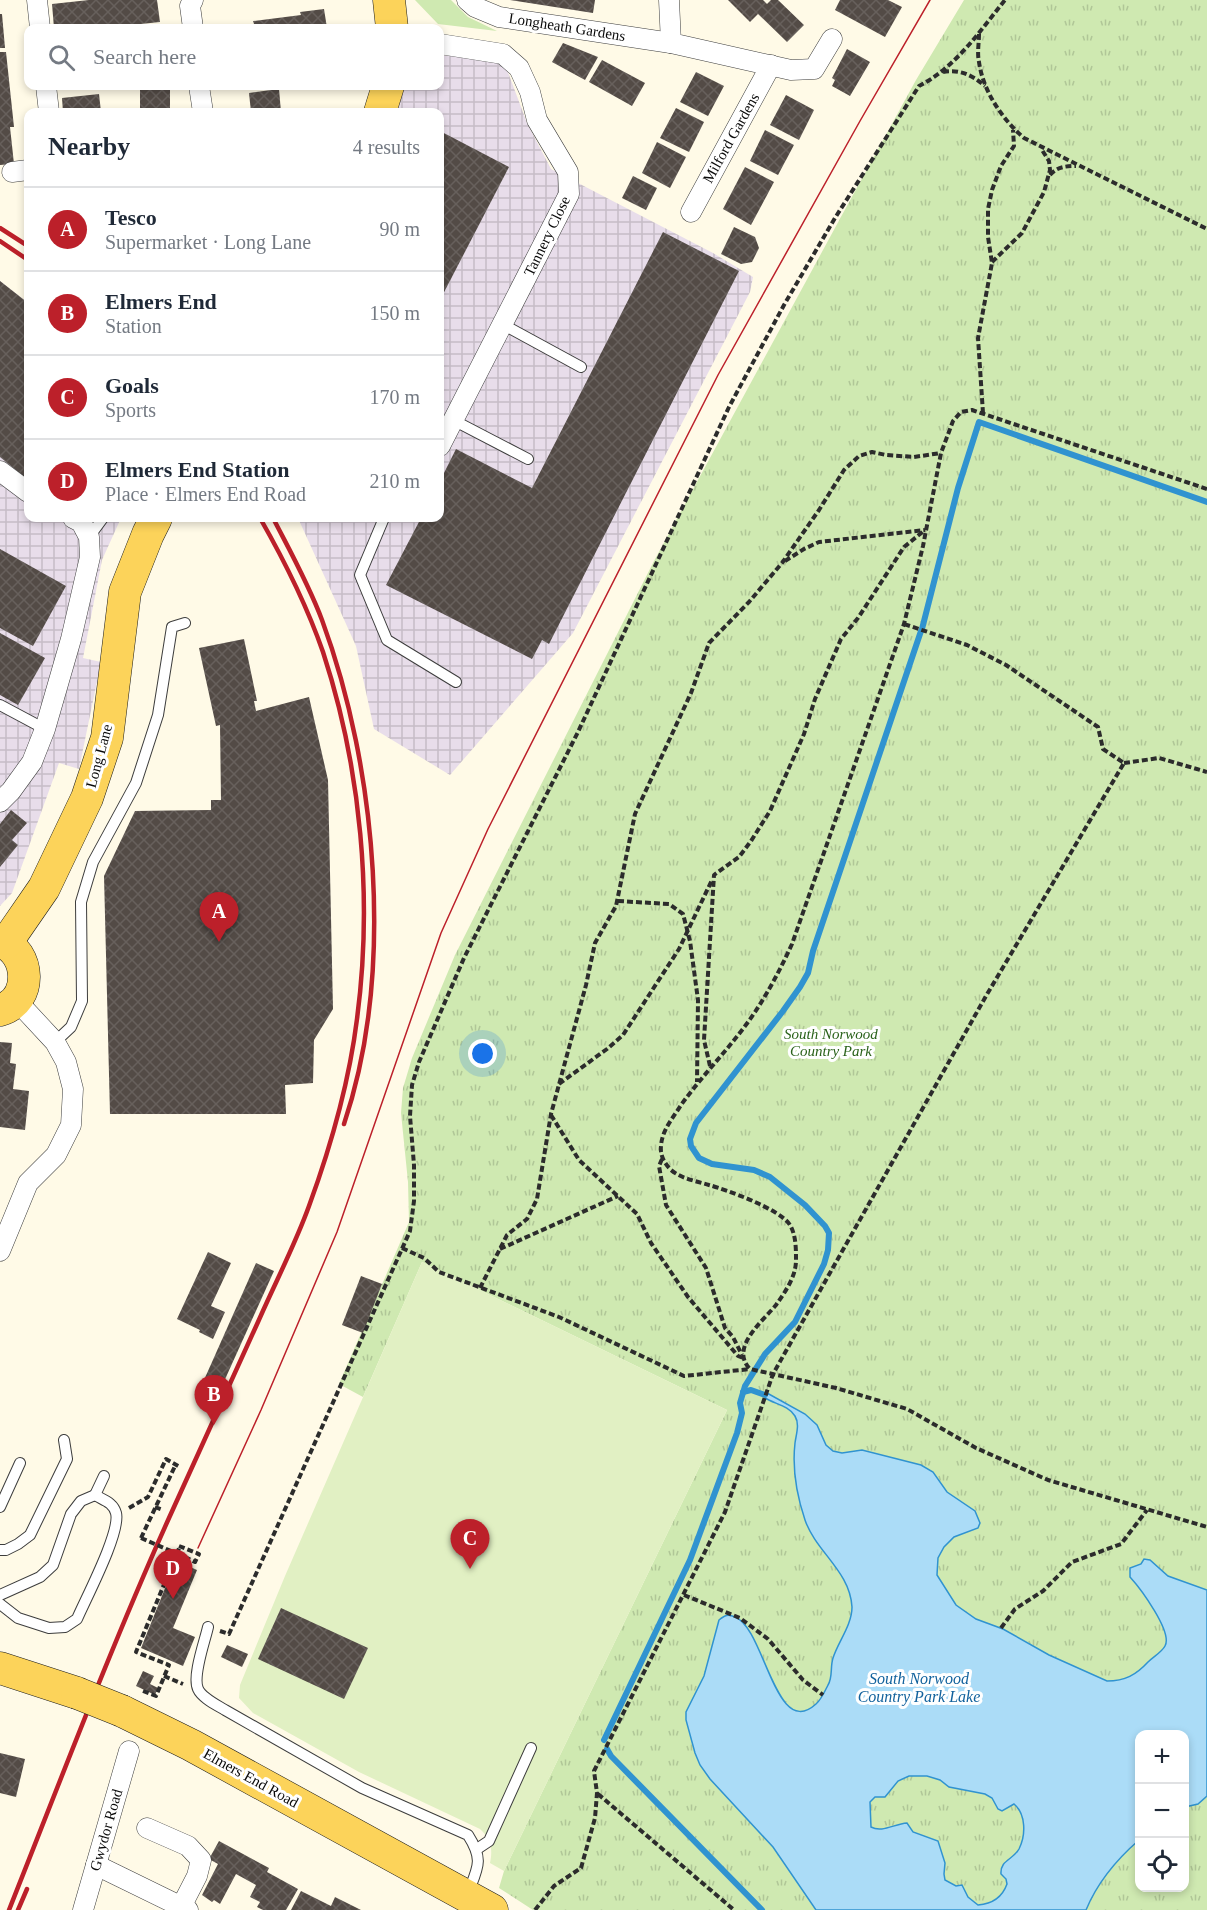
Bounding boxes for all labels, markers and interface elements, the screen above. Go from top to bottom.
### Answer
street label: Longheath Gardens [508,10,627,44]
search box [24,24,444,90]
icon: search [45,41,78,74]
text: Search here [93,44,196,69]
street label: Milford Gardens [700,90,762,186]
text: Nearby [48,132,130,161]
text: 4 results [353,136,420,158]
street label: Tannery Close [521,193,573,279]
text: Tesco [105,205,157,230]
text: A [60,218,75,240]
text: 90 m [379,218,420,240]
text: Supermarket · Long Lane [105,231,311,253]
text: Elmers End [105,289,217,314]
text: B [61,302,74,324]
text: 150 m [369,302,420,324]
text: Station [105,315,162,337]
text: Goals [105,373,159,398]
text: C [60,386,75,408]
text: 170 m [369,386,420,408]
text: Sports [105,399,156,421]
text: Elmers End Station [105,457,290,482]
text: D [60,470,75,492]
text: 210 m [369,470,420,492]
text: Place · Elmers End Road [105,483,306,505]
street label: Long Lane [83,722,115,790]
pin: A [200,892,238,942]
park label: South Norwood Country Park [784,1026,878,1059]
your location [468,1039,497,1068]
pin: B [194,1376,234,1425]
pin: C [450,1520,490,1569]
pin: D [154,1550,192,1599]
water label: South Norwood Country Park Lake [858,1670,980,1706]
map controls [1135,1730,1189,1892]
button: + [1135,1730,1189,1784]
street label: Elmers End Road [201,1745,302,1811]
button: − [1135,1784,1189,1838]
street label: Gwydor Road [87,1787,125,1873]
button: locate [1135,1838,1189,1892]

